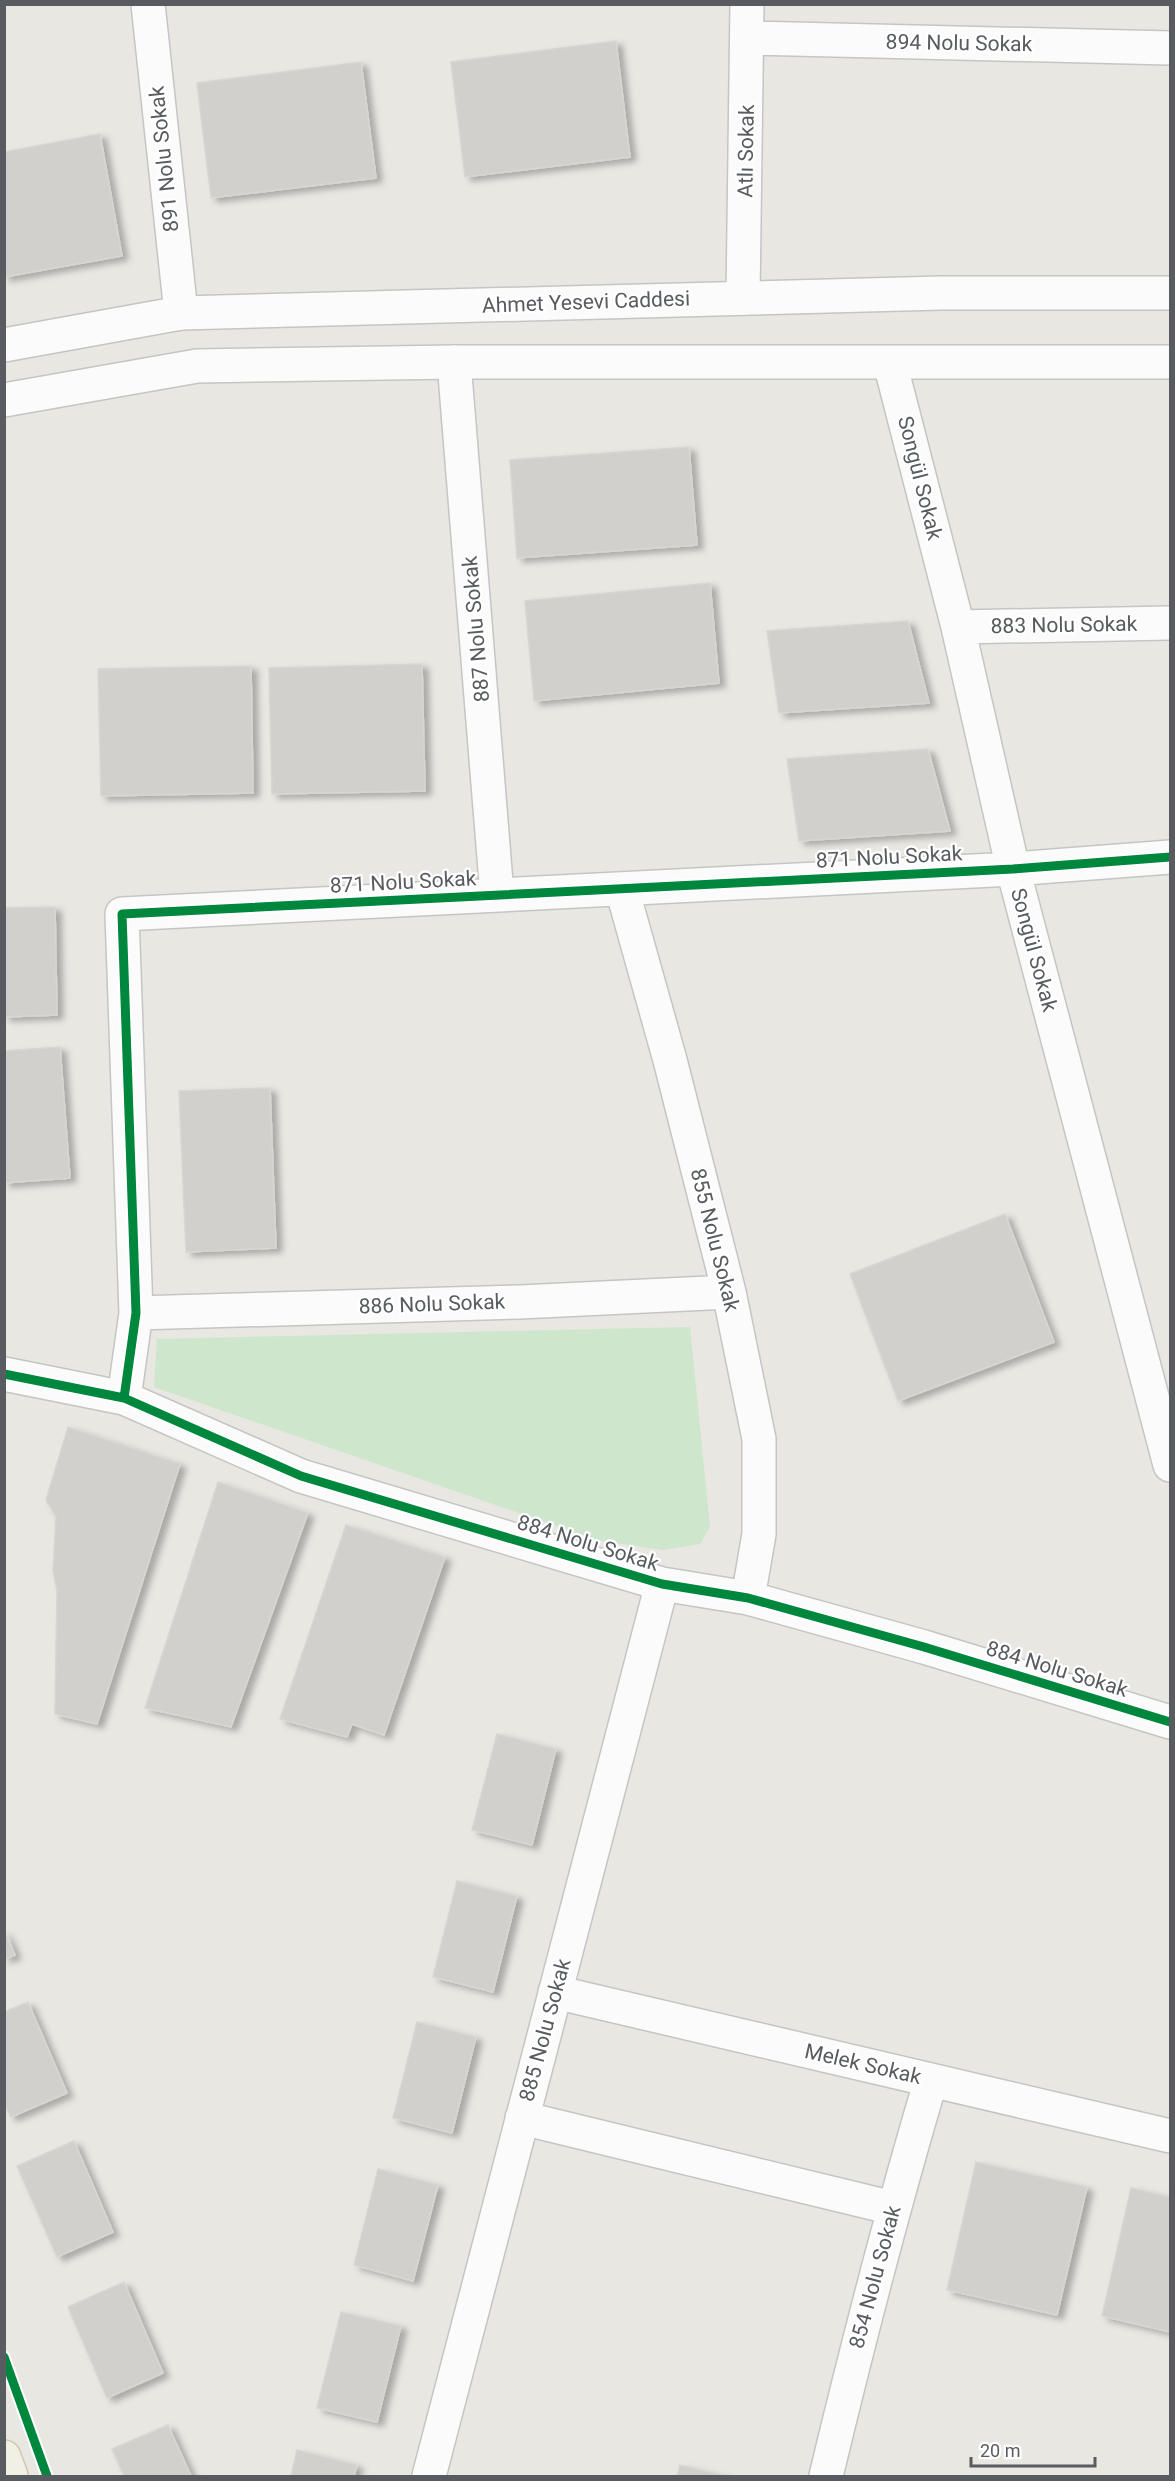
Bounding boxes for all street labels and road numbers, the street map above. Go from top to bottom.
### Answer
street label: 894 Nolu Sokak [885,30,1033,56]
street label: 891 Nolu Sokak [144,84,184,233]
street label: Atlı Sokak [733,104,759,198]
street label: Ahmet Yesevi Caddesi [482,286,690,318]
street label: Songül Sokak [893,414,947,543]
street label: 887 Nolu Sokak [458,555,494,703]
street label: 883 Nolu Sokak [990,612,1138,638]
street label: 871 Nolu Sokak [815,841,963,873]
street label: 871 Nolu Sokak [329,866,477,898]
street label: Songül Sokak [1006,886,1062,1015]
street label: 855 Nolu Sokak [686,1166,744,1314]
street label: 886 Nolu Sokak [358,1289,506,1319]
street label: 884 Nolu Sokak [514,1510,662,1576]
street label: 884 Nolu Sokak [983,1636,1131,1702]
street label: 885 Nolu Sokak [514,1956,576,2104]
street label: Melek Sokak [802,2039,924,2089]
street label: 854 Nolu Sokak [844,2203,906,2351]

